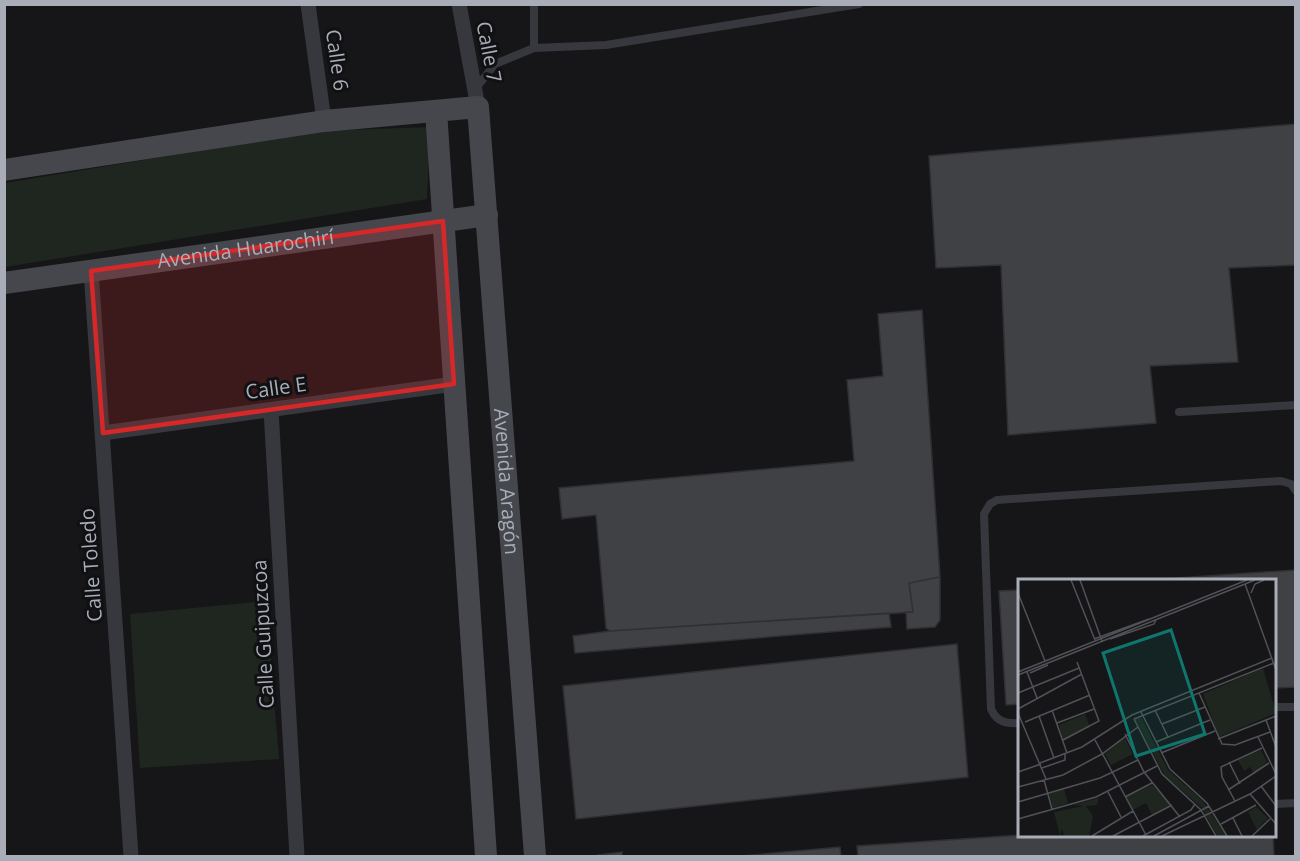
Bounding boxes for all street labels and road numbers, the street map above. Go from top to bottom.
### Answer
street label: Calle 7 [470,19,509,85]
street label: Calle 6 [320,28,355,92]
street label: Avenida Huarochirí [155,223,337,274]
street label: Calle E [244,370,308,405]
street label: Avenida Aragón [488,407,526,556]
street label: Calle Toledo [73,507,108,623]
street label: Calle Guipuzcoa [245,559,280,709]

